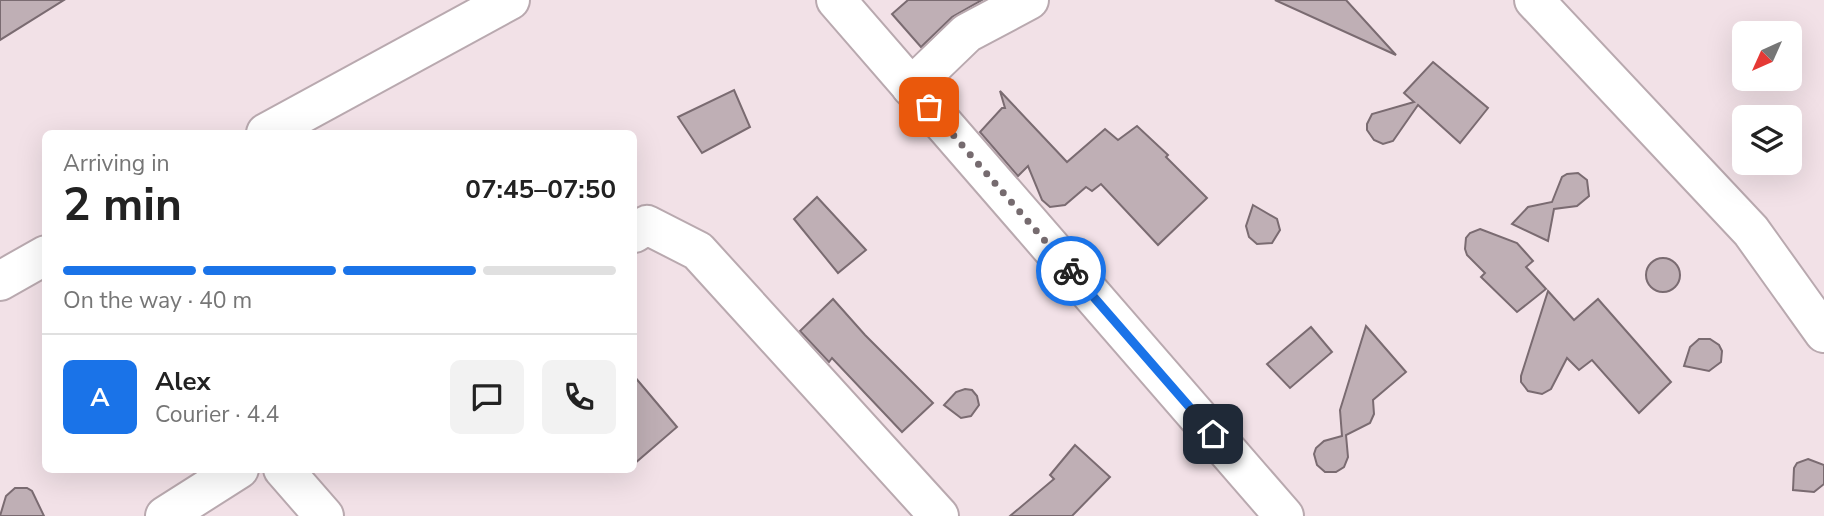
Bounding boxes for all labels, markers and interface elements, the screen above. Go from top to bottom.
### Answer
north arrow [1732,21,1802,91]
map controls [1732,21,1802,175]
pin [899,77,959,137]
icon: bag [910,88,948,126]
button: layers [1732,105,1802,175]
text: Arriving in [63,148,170,179]
text: 07:45–07:50 [465,172,616,207]
text: 2 min [63,173,182,236]
courier [1036,236,1106,306]
icon: bike [1052,252,1090,290]
text: On the way · 40 m [63,285,252,316]
button: chat [450,360,524,434]
button: phone [542,360,616,434]
text: Alex [155,364,211,399]
text: A [90,380,110,415]
text: Courier · 4.4 [155,399,279,430]
pin [1183,404,1243,464]
icon: home [1194,415,1232,453]

